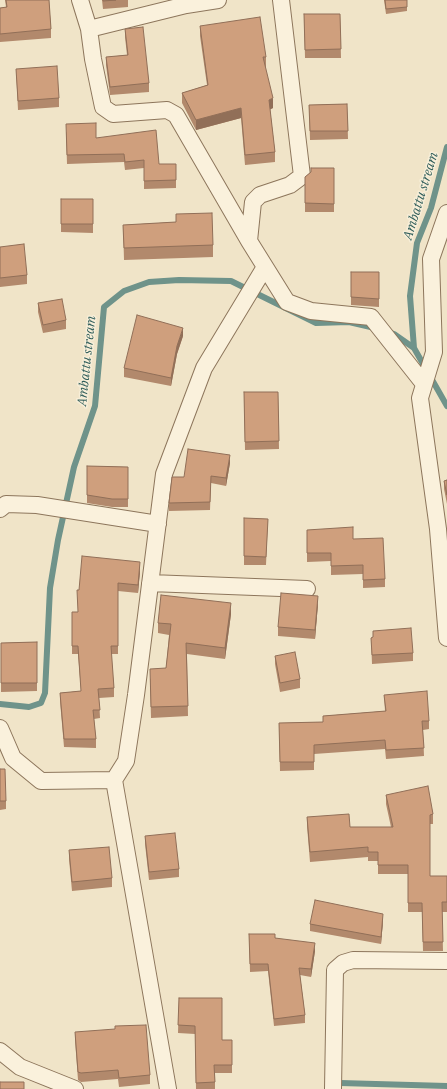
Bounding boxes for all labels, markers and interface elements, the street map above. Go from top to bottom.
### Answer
water label: Ambattu stream [400,150,442,242]
water label: Ambattu stream [74,315,100,407]

